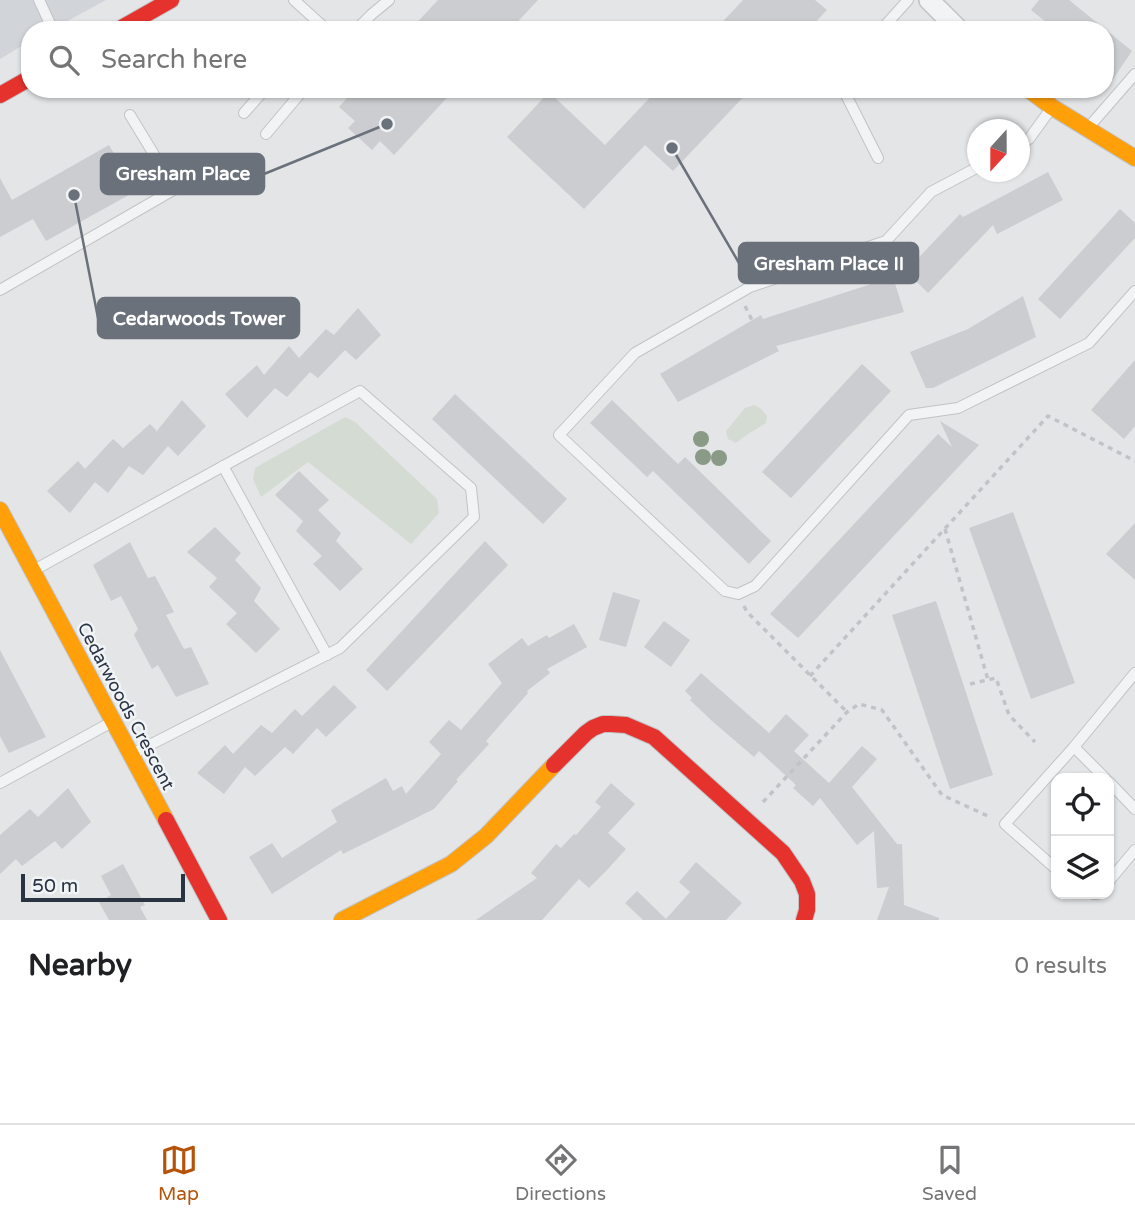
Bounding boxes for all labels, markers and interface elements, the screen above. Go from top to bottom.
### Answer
search box [21,21,1114,98]
icon: search [45,41,83,79]
text: Search here [101,44,247,75]
north arrow [967,119,1030,182]
callout: Gresham Place [101,154,264,194]
text: Gresham Place [116,163,251,185]
callout: Gresham Place II [739,243,918,283]
text: Gresham Place II [754,253,904,275]
callout: Cedarwoods Tower [98,298,299,338]
text: Cedarwoods Tower [113,308,286,330]
street label: Cedarwoods Crescent [72,618,180,794]
map controls [1051,773,1114,899]
button: locate [1051,773,1114,836]
button: layers [1051,836,1114,899]
scale bar [21,871,186,903]
text: 50 m [32,875,78,897]
text: Nearby [28,947,132,984]
text: 0 results [1014,952,1107,980]
tab: Map [158,1141,199,1205]
tab: Directions [515,1141,606,1205]
tab: Saved [922,1141,977,1205]

